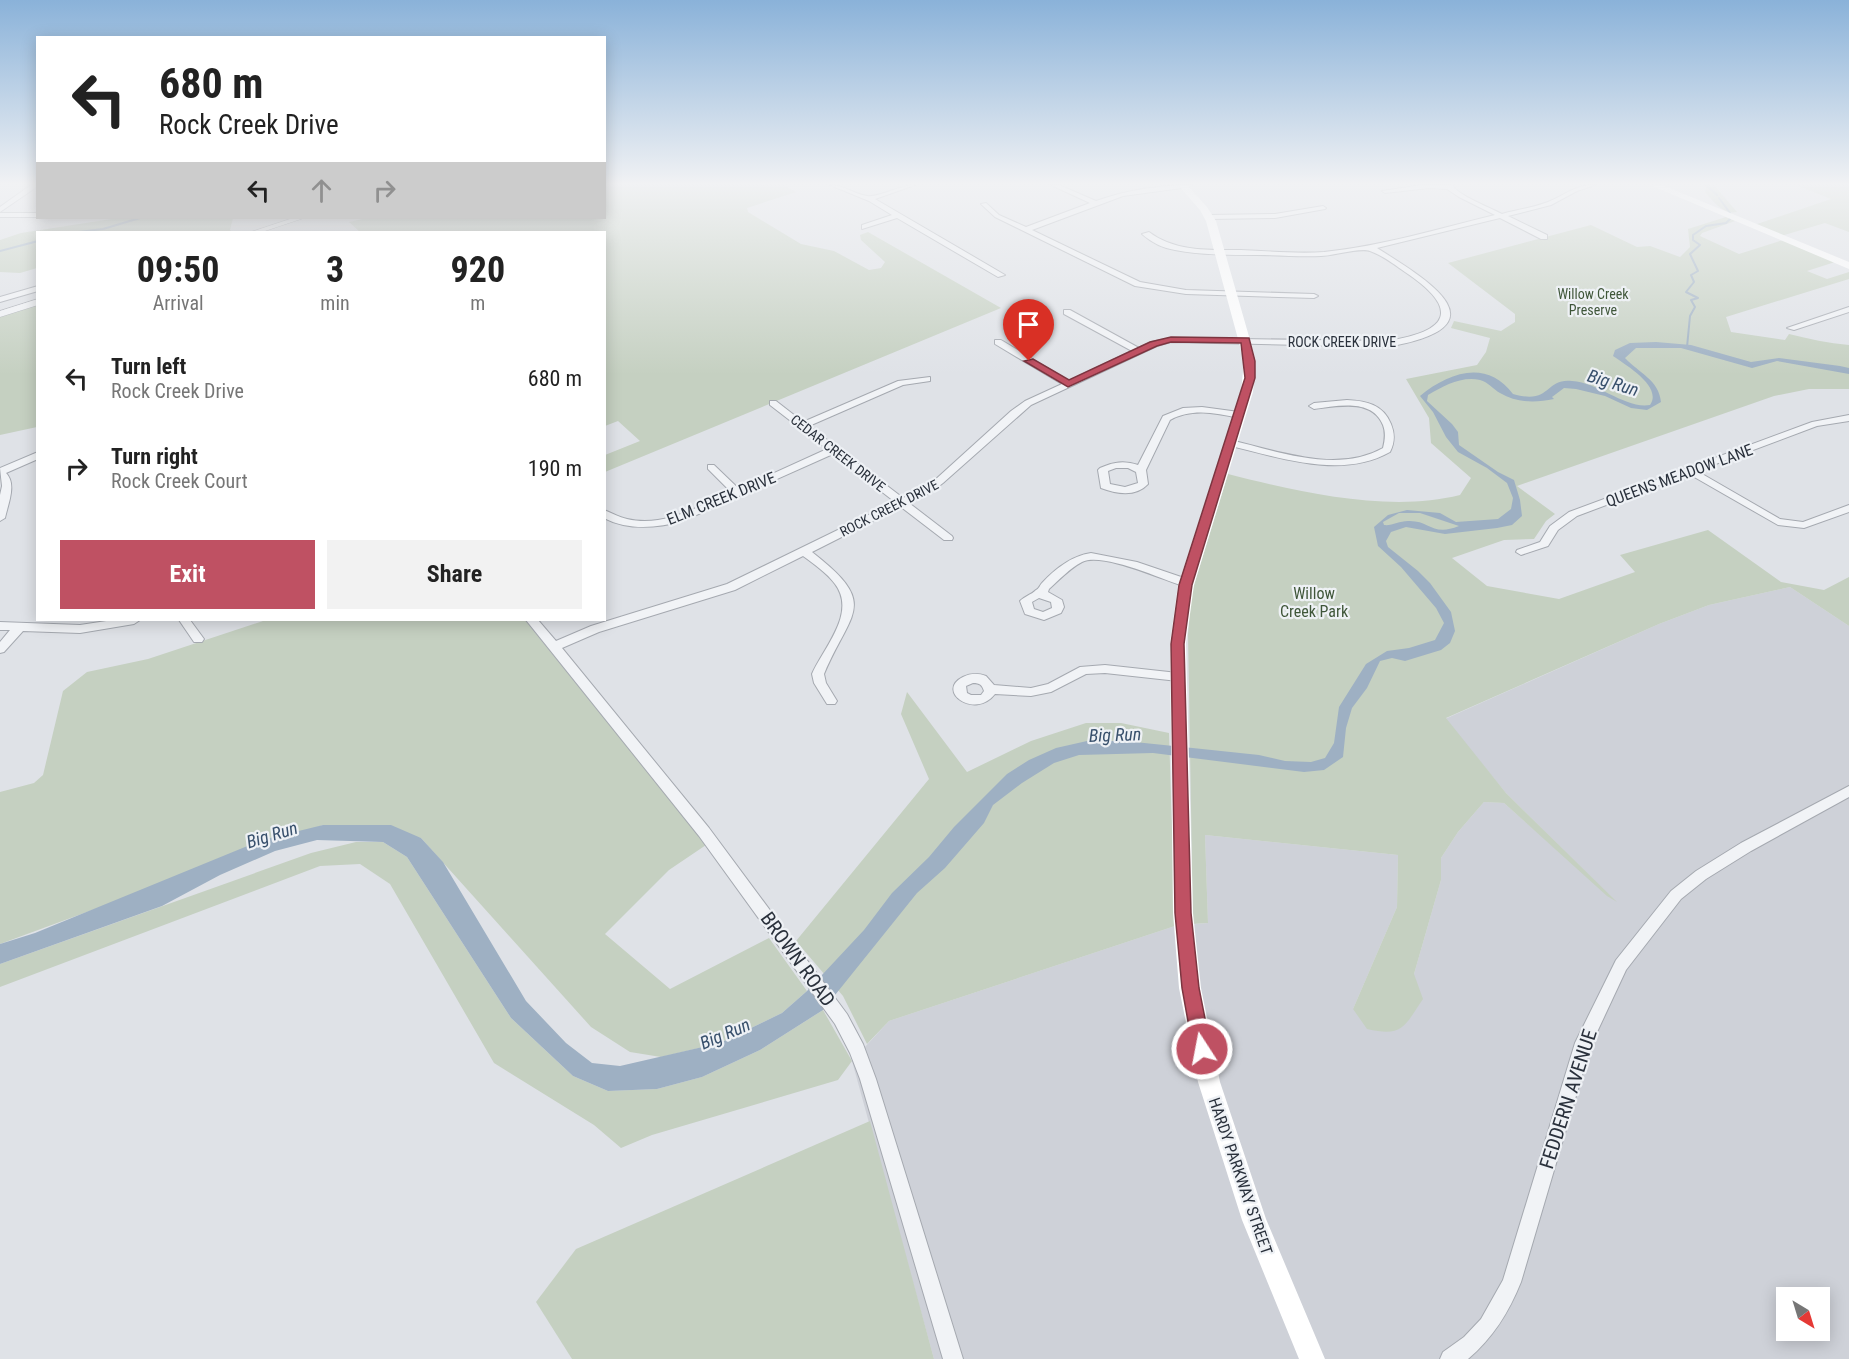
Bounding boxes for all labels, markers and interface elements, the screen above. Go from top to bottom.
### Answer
text: 680 m [159,59,264,108]
icon: left [60,60,138,138]
text: Rock Creek Drive [159,109,339,141]
icon: left [242,174,275,207]
icon: ahead [305,174,338,207]
icon: right [368,174,401,207]
text: 09:50 [137,249,219,291]
text: 3 [326,249,344,291]
text: 920 [451,249,505,291]
park label: Willow Creek Preserve [1557,286,1629,318]
text: Arrival [153,291,204,315]
text: min [320,291,350,315]
text: m [470,291,485,315]
pin [1003,299,1054,361]
icon: arrive [1012,308,1045,341]
street label: ROCK CREEK DRIVE [1288,334,1396,350]
text: Turn left [111,354,186,379]
icon: left [60,362,93,395]
water label: Big Run [1585,365,1641,400]
text: 680 m [528,366,582,391]
text: Rock Creek Drive [111,379,244,403]
street label: CEDAR CREEK DRIVE [788,411,888,495]
street label: QUEENS MEADOW LANE [1603,440,1755,511]
text: Turn right [111,444,198,469]
icon: right [60,452,93,485]
text: 190 m [528,456,582,481]
street label: ELM CREEK DRIVE [664,468,778,529]
text: Rock Creek Court [111,469,248,493]
street label: ROCK CREEK DRIVE [837,476,941,540]
button: Exit [60,540,315,609]
button: Share [327,540,582,609]
park label: Willow Creek Park [1280,584,1349,621]
water label: Big Run [1088,723,1142,746]
water label: Big Run [244,817,300,852]
street label: BROWN ROAD [756,907,840,1011]
water label: Big Run [697,1014,753,1053]
position arrow [1170,1017,1234,1081]
street label: FEDDERN AVENUE [1534,1026,1602,1172]
street label: HARDY PARKWAY STREET [1205,1095,1276,1257]
north arrow [1776,1287,1830,1341]
map controls [1776,1287,1830,1341]

